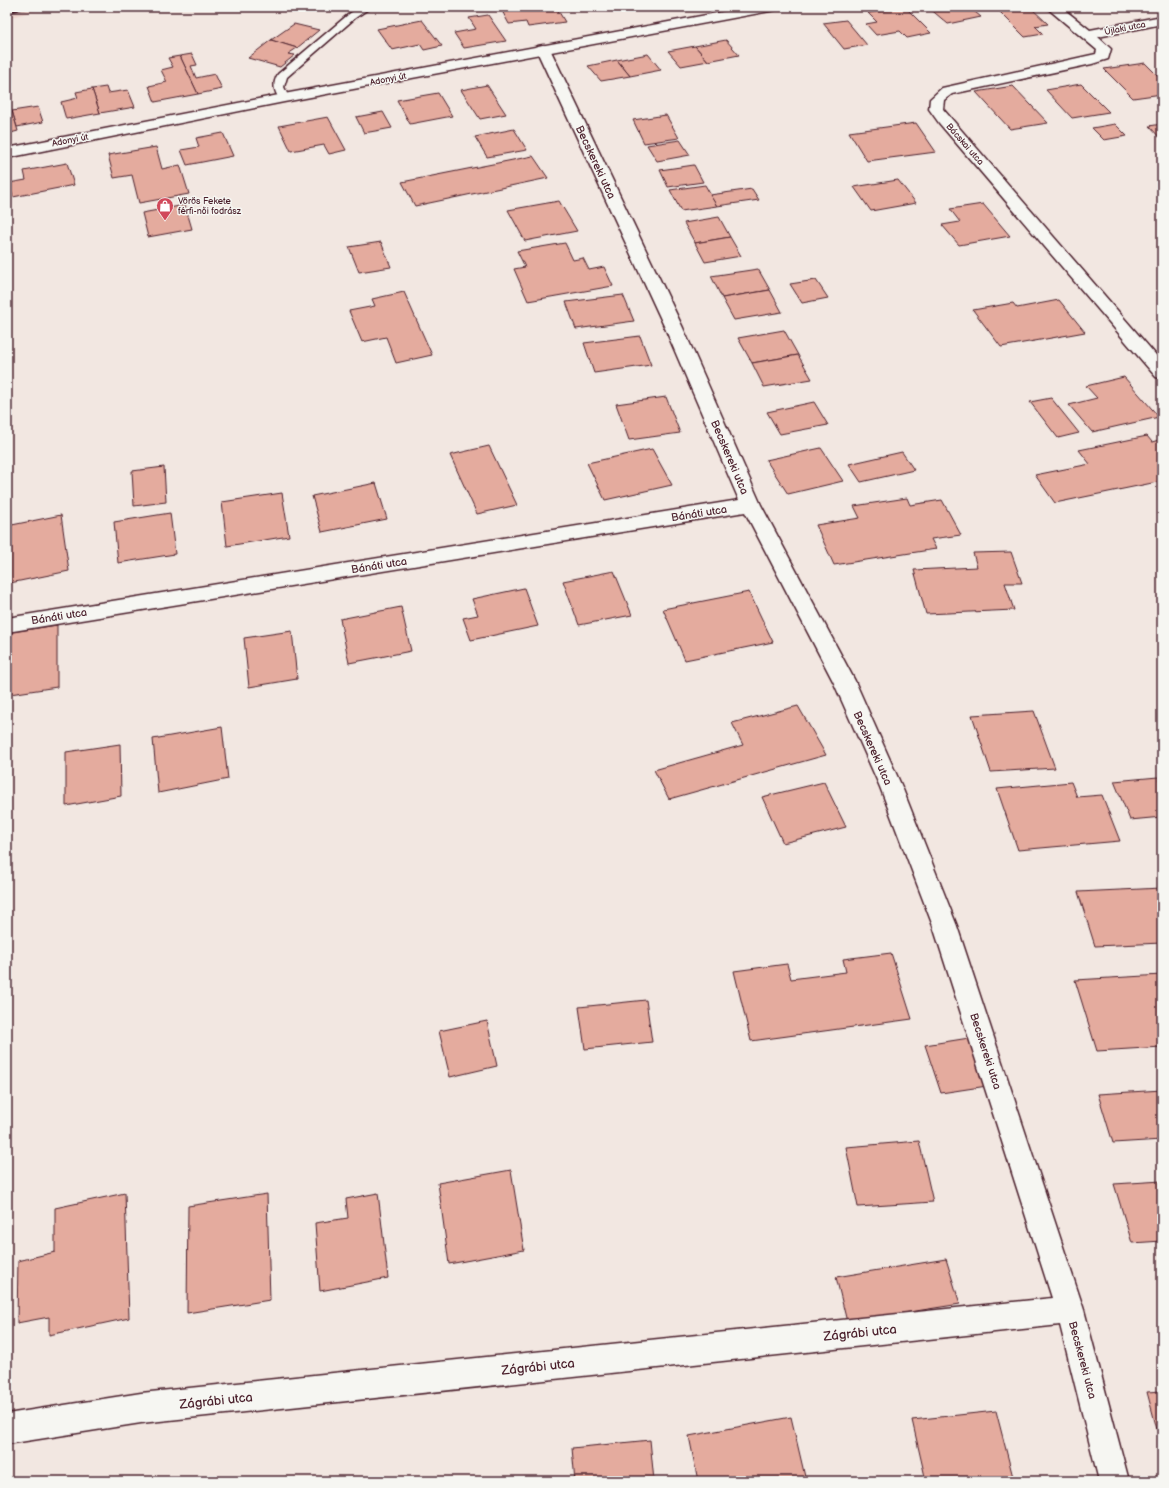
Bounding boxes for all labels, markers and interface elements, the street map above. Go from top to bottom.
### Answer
street label: Újlaki utca [1103,18,1147,38]
street label: Adonyi út [369,71,408,88]
street label: Bácskai utca [943,121,986,167]
street label: Becskereki utca [573,123,618,201]
street label: Adonyi út [51,132,90,149]
shop icon: Vörös Fekete férfi-női fodrász [155,196,175,221]
place label: Vörös Fekete férfi-női fodrász [178,196,242,217]
street label: Becskereki utca [708,418,751,496]
street label: Bánáti utca [670,503,728,524]
street label: Bánáti utca [350,555,408,576]
street label: Bánáti utca [30,606,88,627]
street label: Becskereki utca [850,709,895,787]
street label: Becskereki utca [967,1011,1004,1091]
street label: Becskereki utca [1066,1320,1099,1400]
street label: Zágrábi utca [822,1321,898,1345]
street label: Zágrábi utca [500,1355,576,1379]
street label: Zágrábi utca [178,1389,254,1413]

